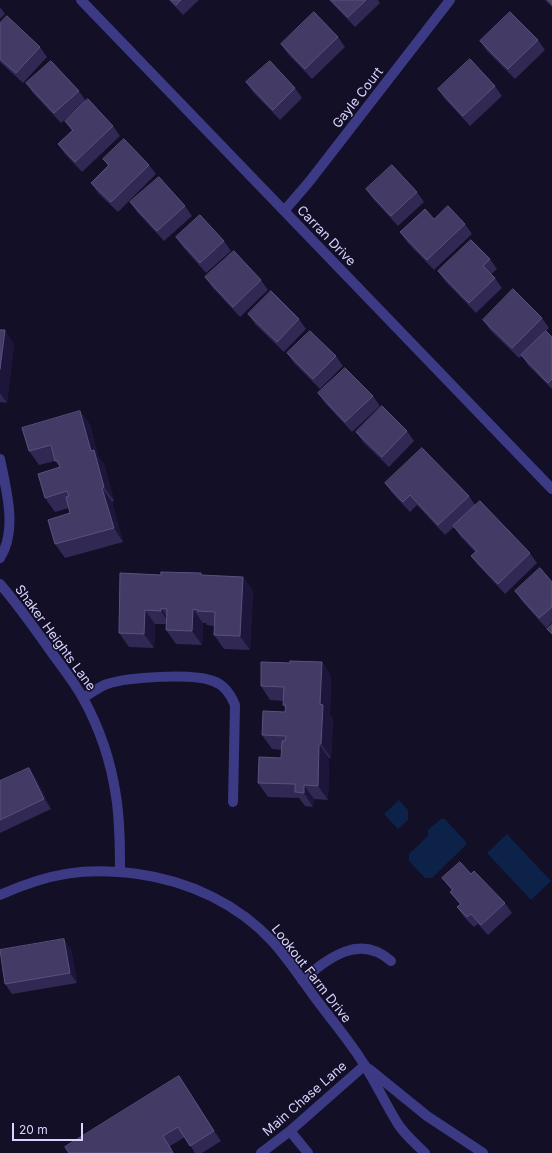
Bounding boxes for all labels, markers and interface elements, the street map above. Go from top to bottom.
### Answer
street label: Gayle Court [329,64,387,132]
street label: Carran Drive [293,203,359,269]
street label: Shaker Heights Lane [11,582,99,694]
street label: Lookout Farm Drive [268,922,354,1026]
street label: Main Chase Lane [260,1058,350,1140]
scale bar [14,1115,85,1141]
text: 20 m [19,1122,48,1137]

